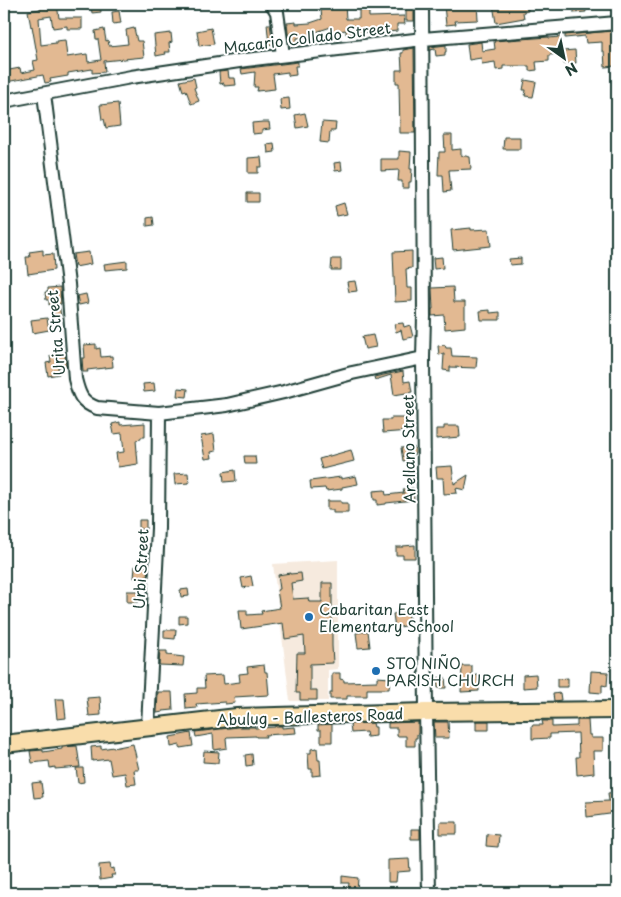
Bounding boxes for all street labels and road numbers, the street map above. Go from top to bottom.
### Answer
street label: Macario Collado Street [222,15,392,59]
street label: Urita Street [40,289,70,377]
street label: Arellano Street [396,395,420,503]
street label: Urbi Street [126,528,154,610]
street label: Abulug - Ballesteros Road [216,701,404,731]

